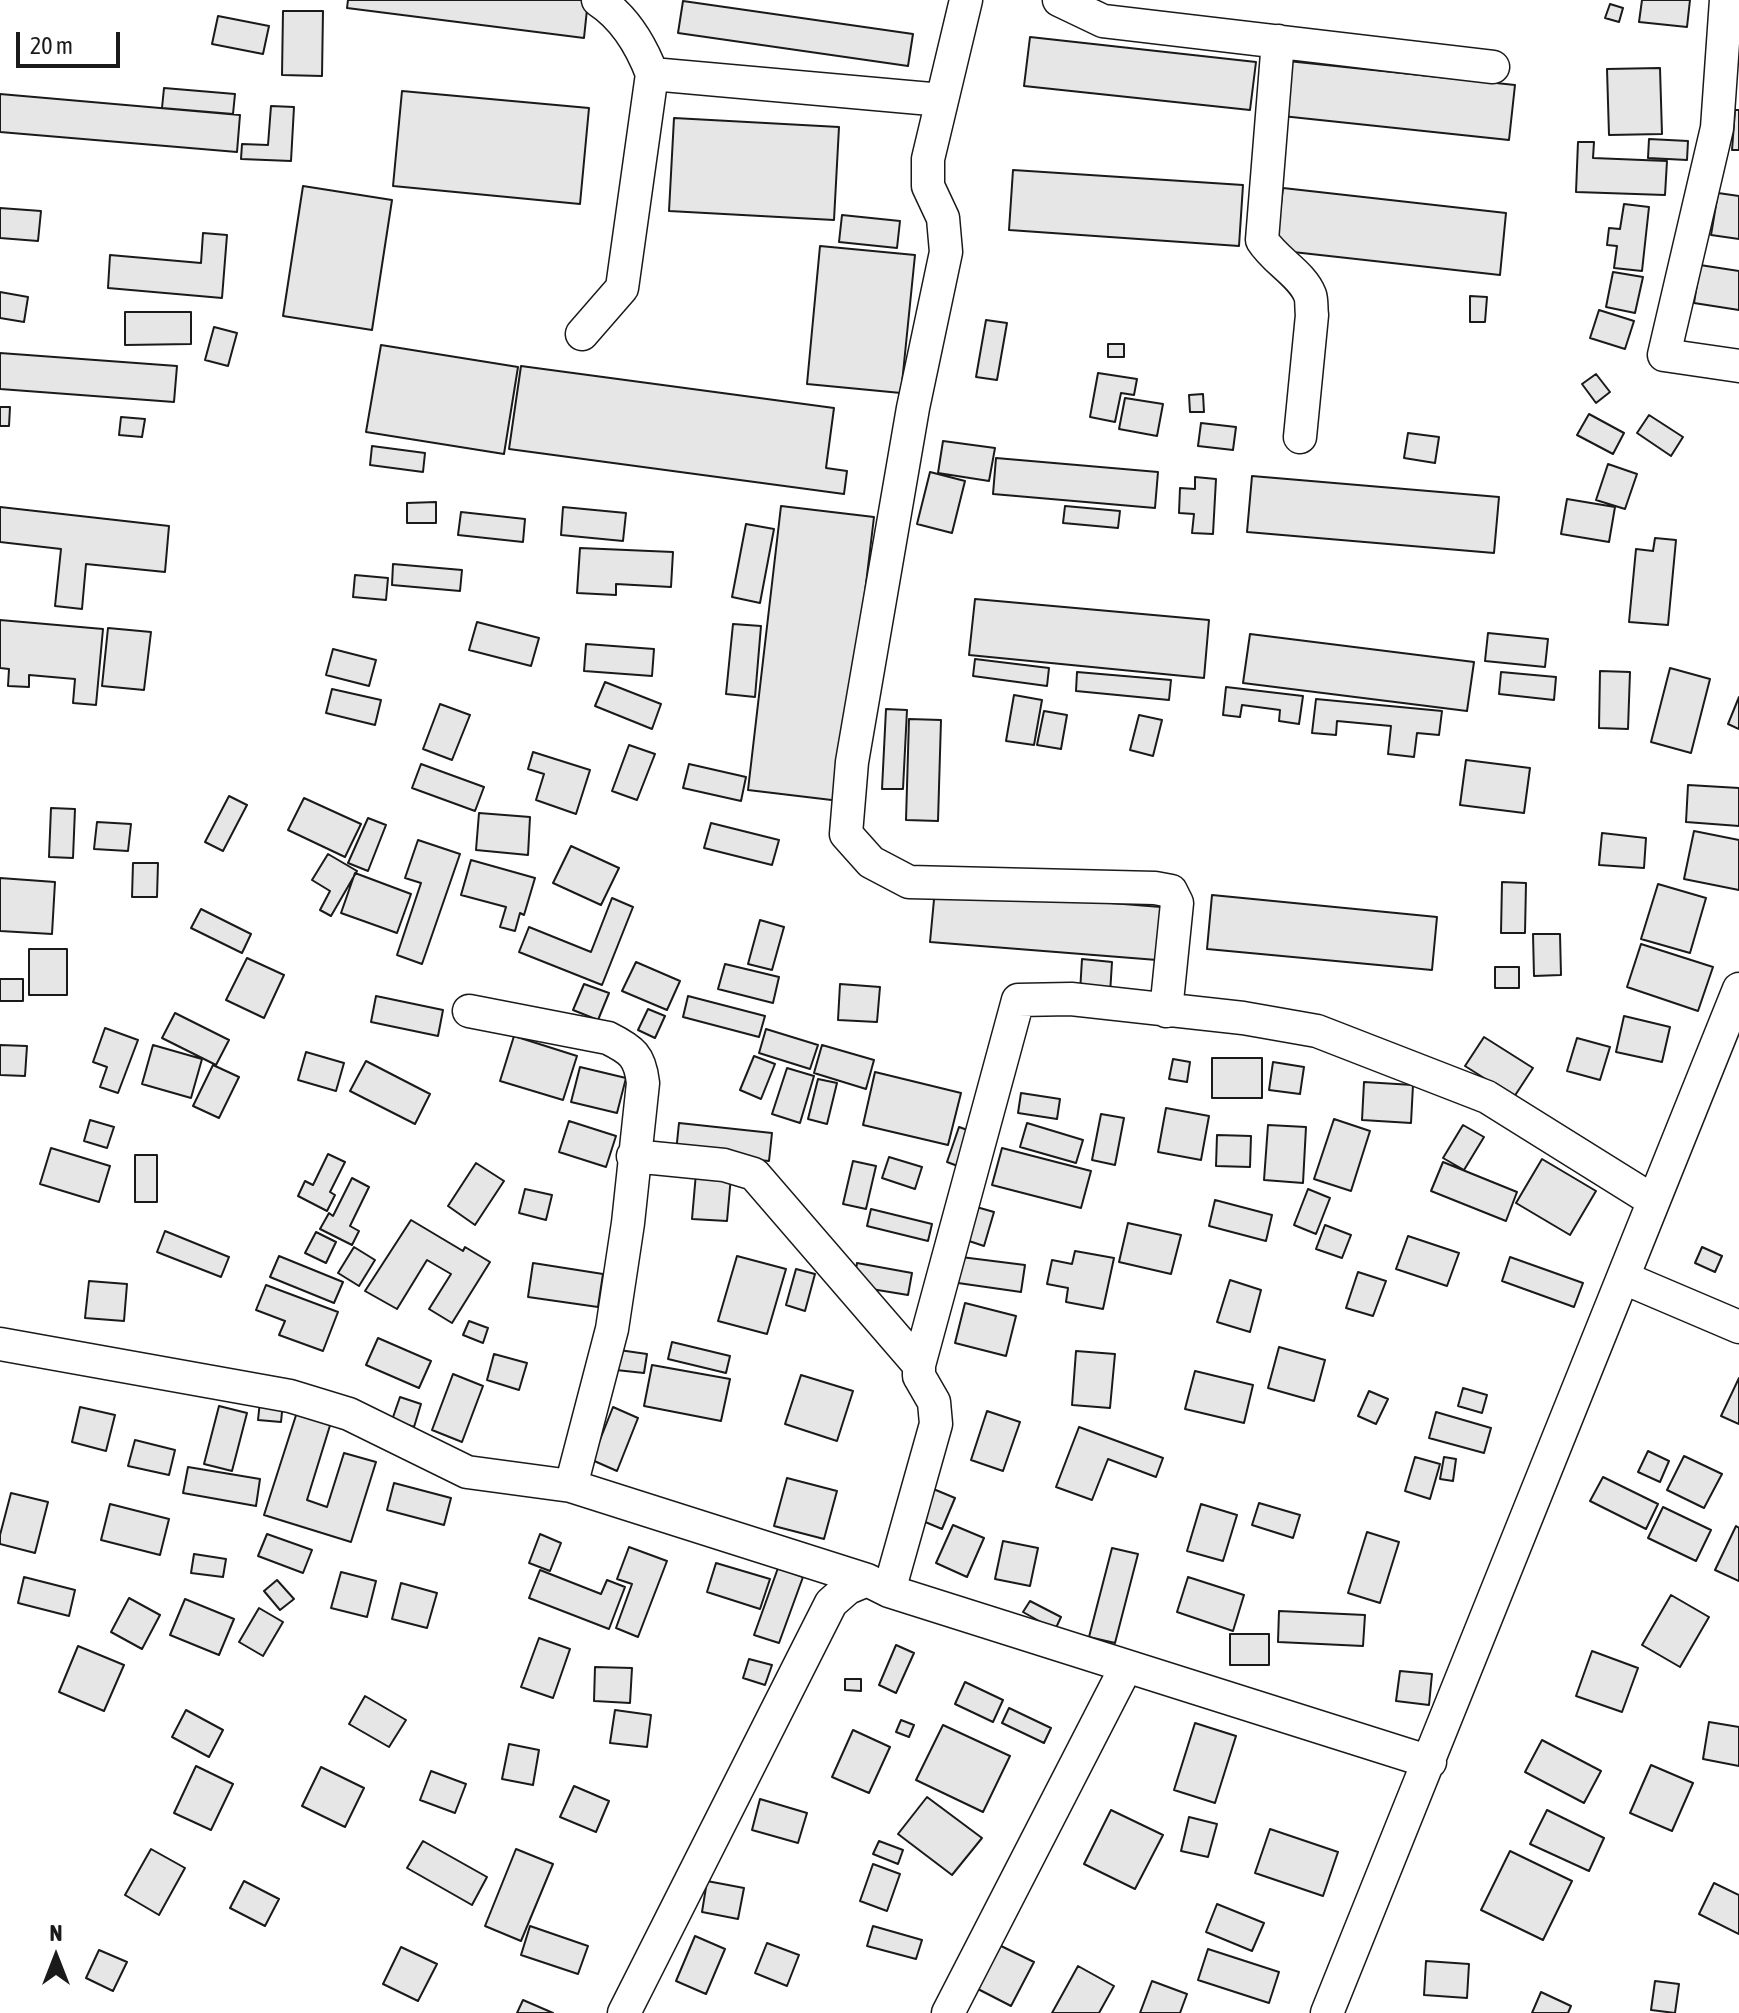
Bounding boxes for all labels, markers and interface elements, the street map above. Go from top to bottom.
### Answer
scale bar [20,16,124,66]
text: 20 m [30,32,73,59]
north arrow [16,1917,96,1997]
text: N [50,1920,62,1946]

